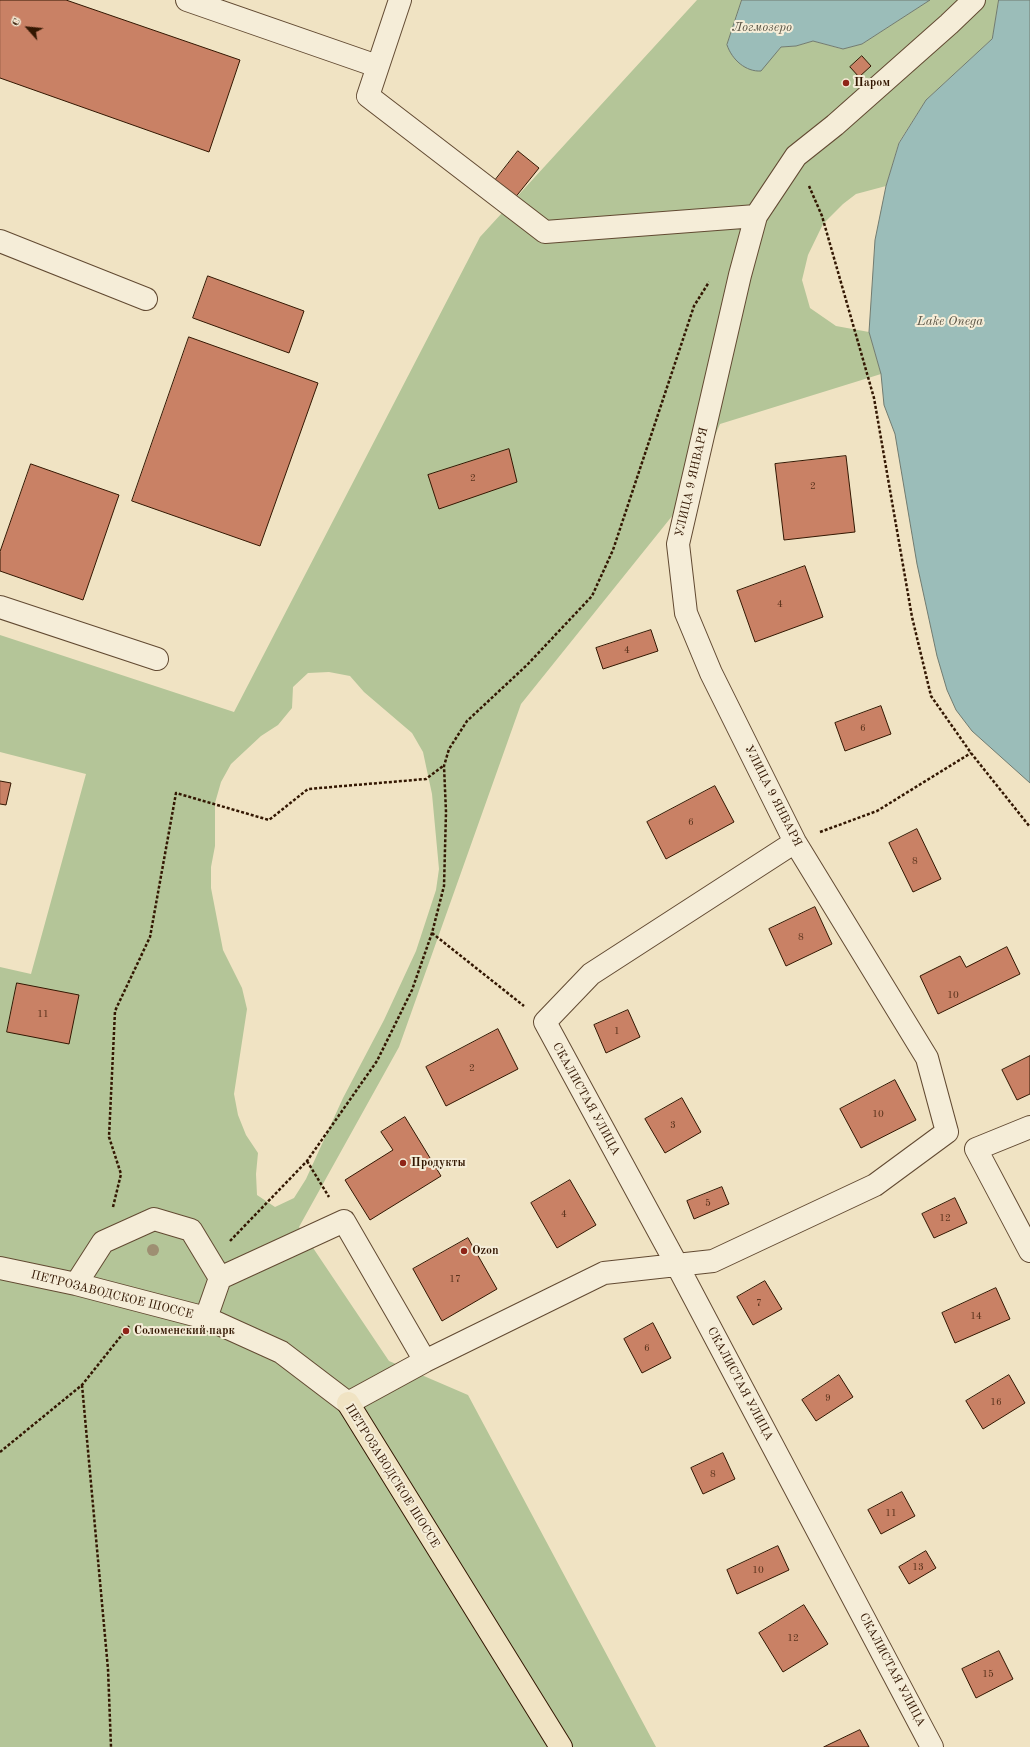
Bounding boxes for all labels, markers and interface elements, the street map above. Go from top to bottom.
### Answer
north arrow [8,8,48,48]
text: С [10,17,23,28]
water label: Логмозеро [732,20,792,36]
place label: Паром [854,76,890,90]
marker: Паром [841,78,851,88]
water label: Lake Onega [917,314,983,330]
street label: УЛИЦА 9 ЯНВАРЯ [672,426,712,538]
house number: 2 [470,472,476,484]
house number: 2 [810,480,816,492]
house number: 4 [777,598,783,610]
house number: 4 [624,644,630,656]
house number: 6 [860,722,866,734]
street label: УЛИЦА 9 ЯНВАРЯ [741,743,805,849]
house number: 6 [688,816,694,828]
house number: 8 [912,855,918,867]
house number: 8 [798,931,804,943]
house number: 10 [947,989,959,1001]
house number: 11 [37,1008,49,1020]
house number: 1 [614,1025,620,1037]
street label: СКАЛИСТАЯ УЛИЦА [549,1040,623,1158]
house number: 2 [469,1062,475,1074]
house number: 10 [872,1108,884,1120]
house number: 3 [670,1119,676,1131]
place label: Продукты [411,1156,466,1170]
marker: Продукты [398,1158,408,1168]
house number: 5 [705,1197,711,1209]
house number: 4 [561,1208,567,1220]
house number: 12 [939,1212,951,1224]
place label: Ozon [472,1244,499,1258]
marker: Ozon [459,1246,469,1256]
street label: ПЕТРОЗАВОДСКОЕ ШОССЕ [29,1268,195,1322]
house number: 17 [449,1273,461,1285]
house number: 7 [756,1297,762,1309]
house number: 14 [970,1310,982,1322]
place label: Соломенский парк [134,1324,235,1338]
street label: СКАЛИСТАЯ УЛИЦА [704,1325,776,1443]
marker: Соломенский парк [121,1326,131,1336]
house number: 6 [644,1342,650,1354]
house number: 9 [825,1392,831,1404]
house number: 16 [990,1396,1002,1408]
street label: ПЕТРОЗАВОДСКОЕ ШОССЕ [342,1401,442,1551]
house number: 8 [710,1468,716,1480]
house number: 11 [885,1507,897,1519]
house number: 13 [912,1561,924,1573]
house number: 10 [752,1564,764,1576]
street label: СКАЛИСТАЯ УЛИЦА [856,1611,928,1729]
house number: 12 [787,1632,799,1644]
house number: 15 [982,1668,994,1680]

